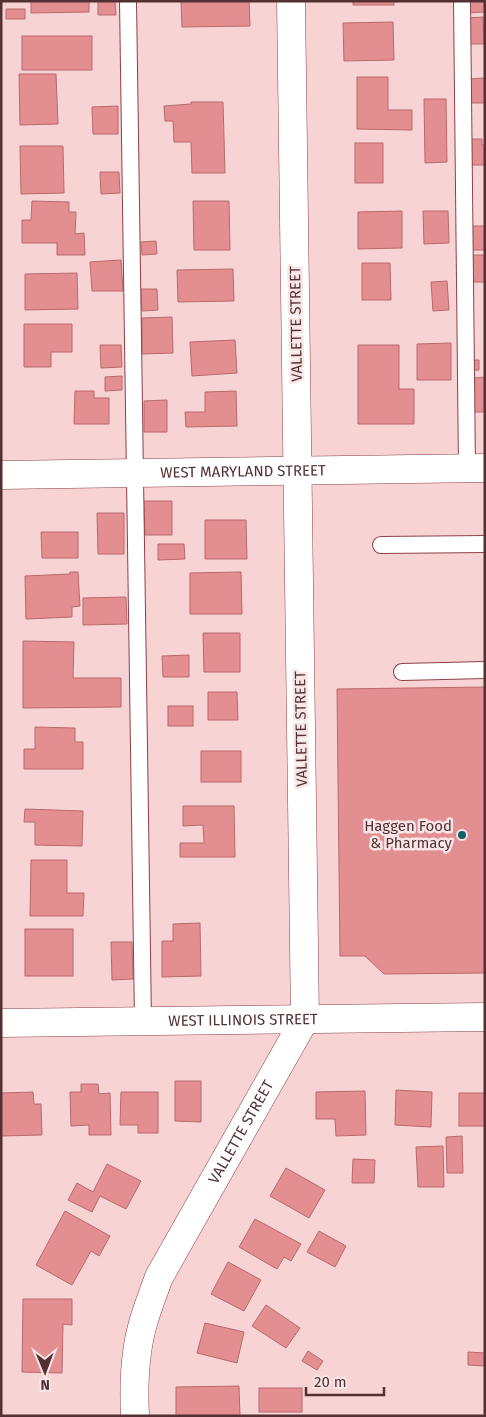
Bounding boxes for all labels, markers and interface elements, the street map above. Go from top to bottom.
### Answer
street label: VALLETTE STREET [286,266,306,382]
street label: WEST MARYLAND STREET [160,461,326,482]
street label: VALLETTE STREET [291,671,311,787]
place label: Haggen Food & Pharmacy [364,817,453,852]
marker: Haggen Food & Pharmacy [456,829,468,841]
street label: WEST ILLINOIS STREET [168,1010,318,1030]
street label: VALLETTE STREET [205,1077,278,1187]
north arrow [20,1347,70,1397]
scale bar [306,1364,384,1396]
text: 20 m [314,1373,347,1391]
text: N [40,1376,50,1393]

